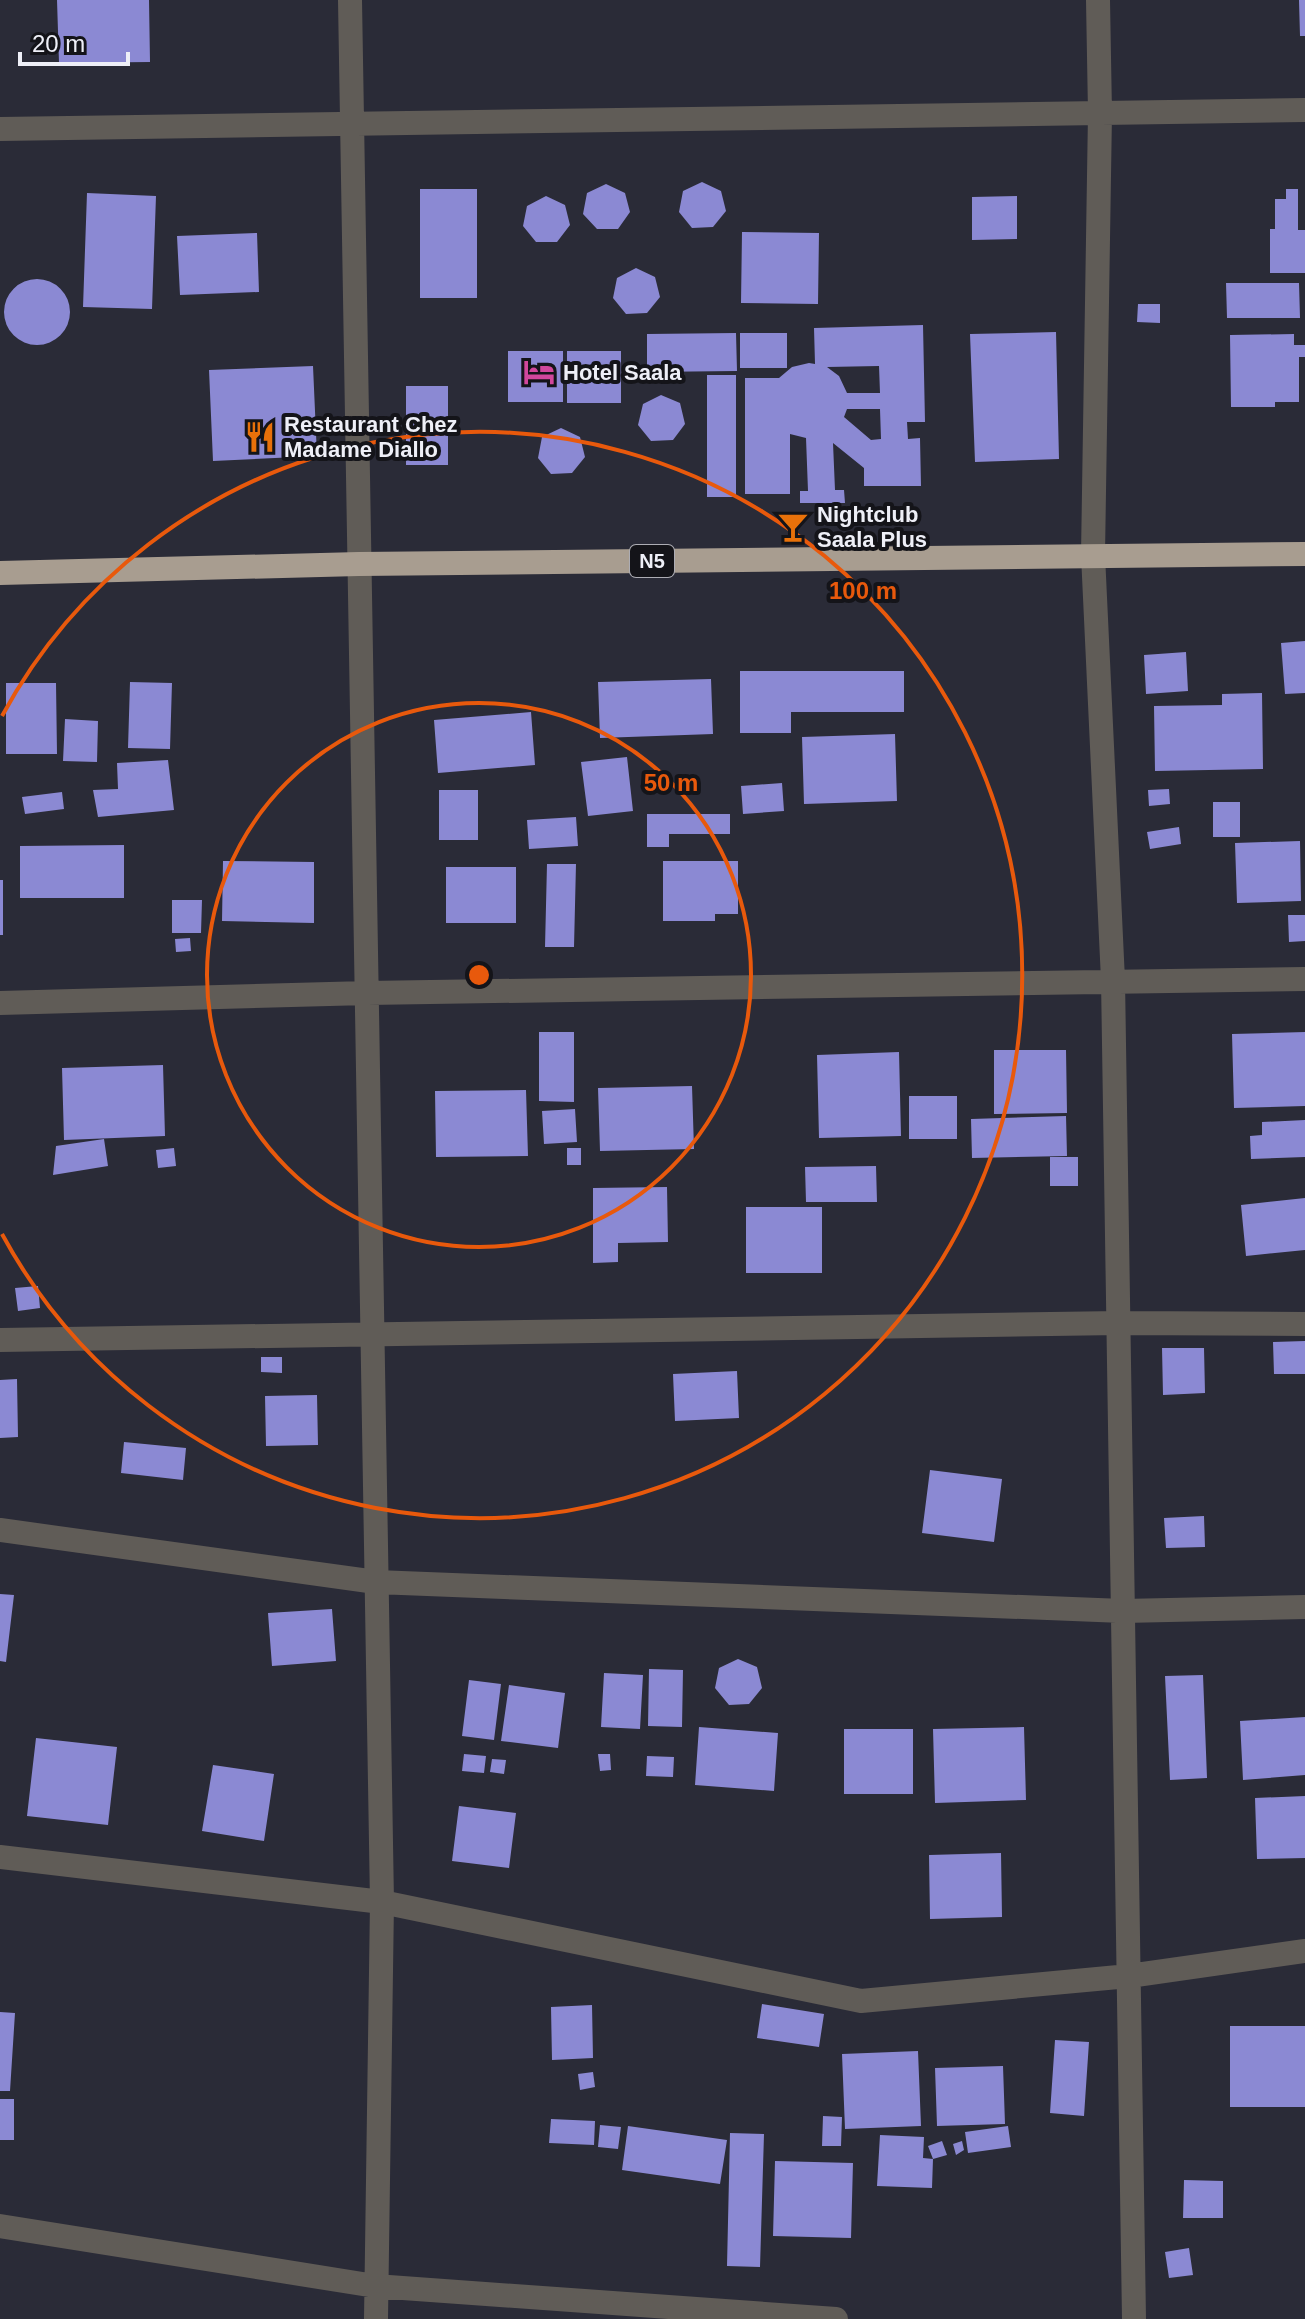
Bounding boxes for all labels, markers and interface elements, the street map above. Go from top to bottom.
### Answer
scale bar [20,16,128,66]
text: 20 m [32,30,85,57]
hotel icon: Hotel Saala [522,355,556,389]
place label: Hotel Saala [563,360,682,385]
place label: Restaurant Chez Madame Diallo [284,412,458,462]
restaurant icon: Restaurant Chez Madame Diallo [243,420,277,454]
place label: Nightclub Saala Plus [817,502,927,552]
bar icon: Nightclub Saala Plus [776,510,810,544]
road number: N5 [630,545,674,577]
text: 100 m [829,577,897,604]
text: 50 m [644,769,698,796]
centre of rings [465,961,493,989]

